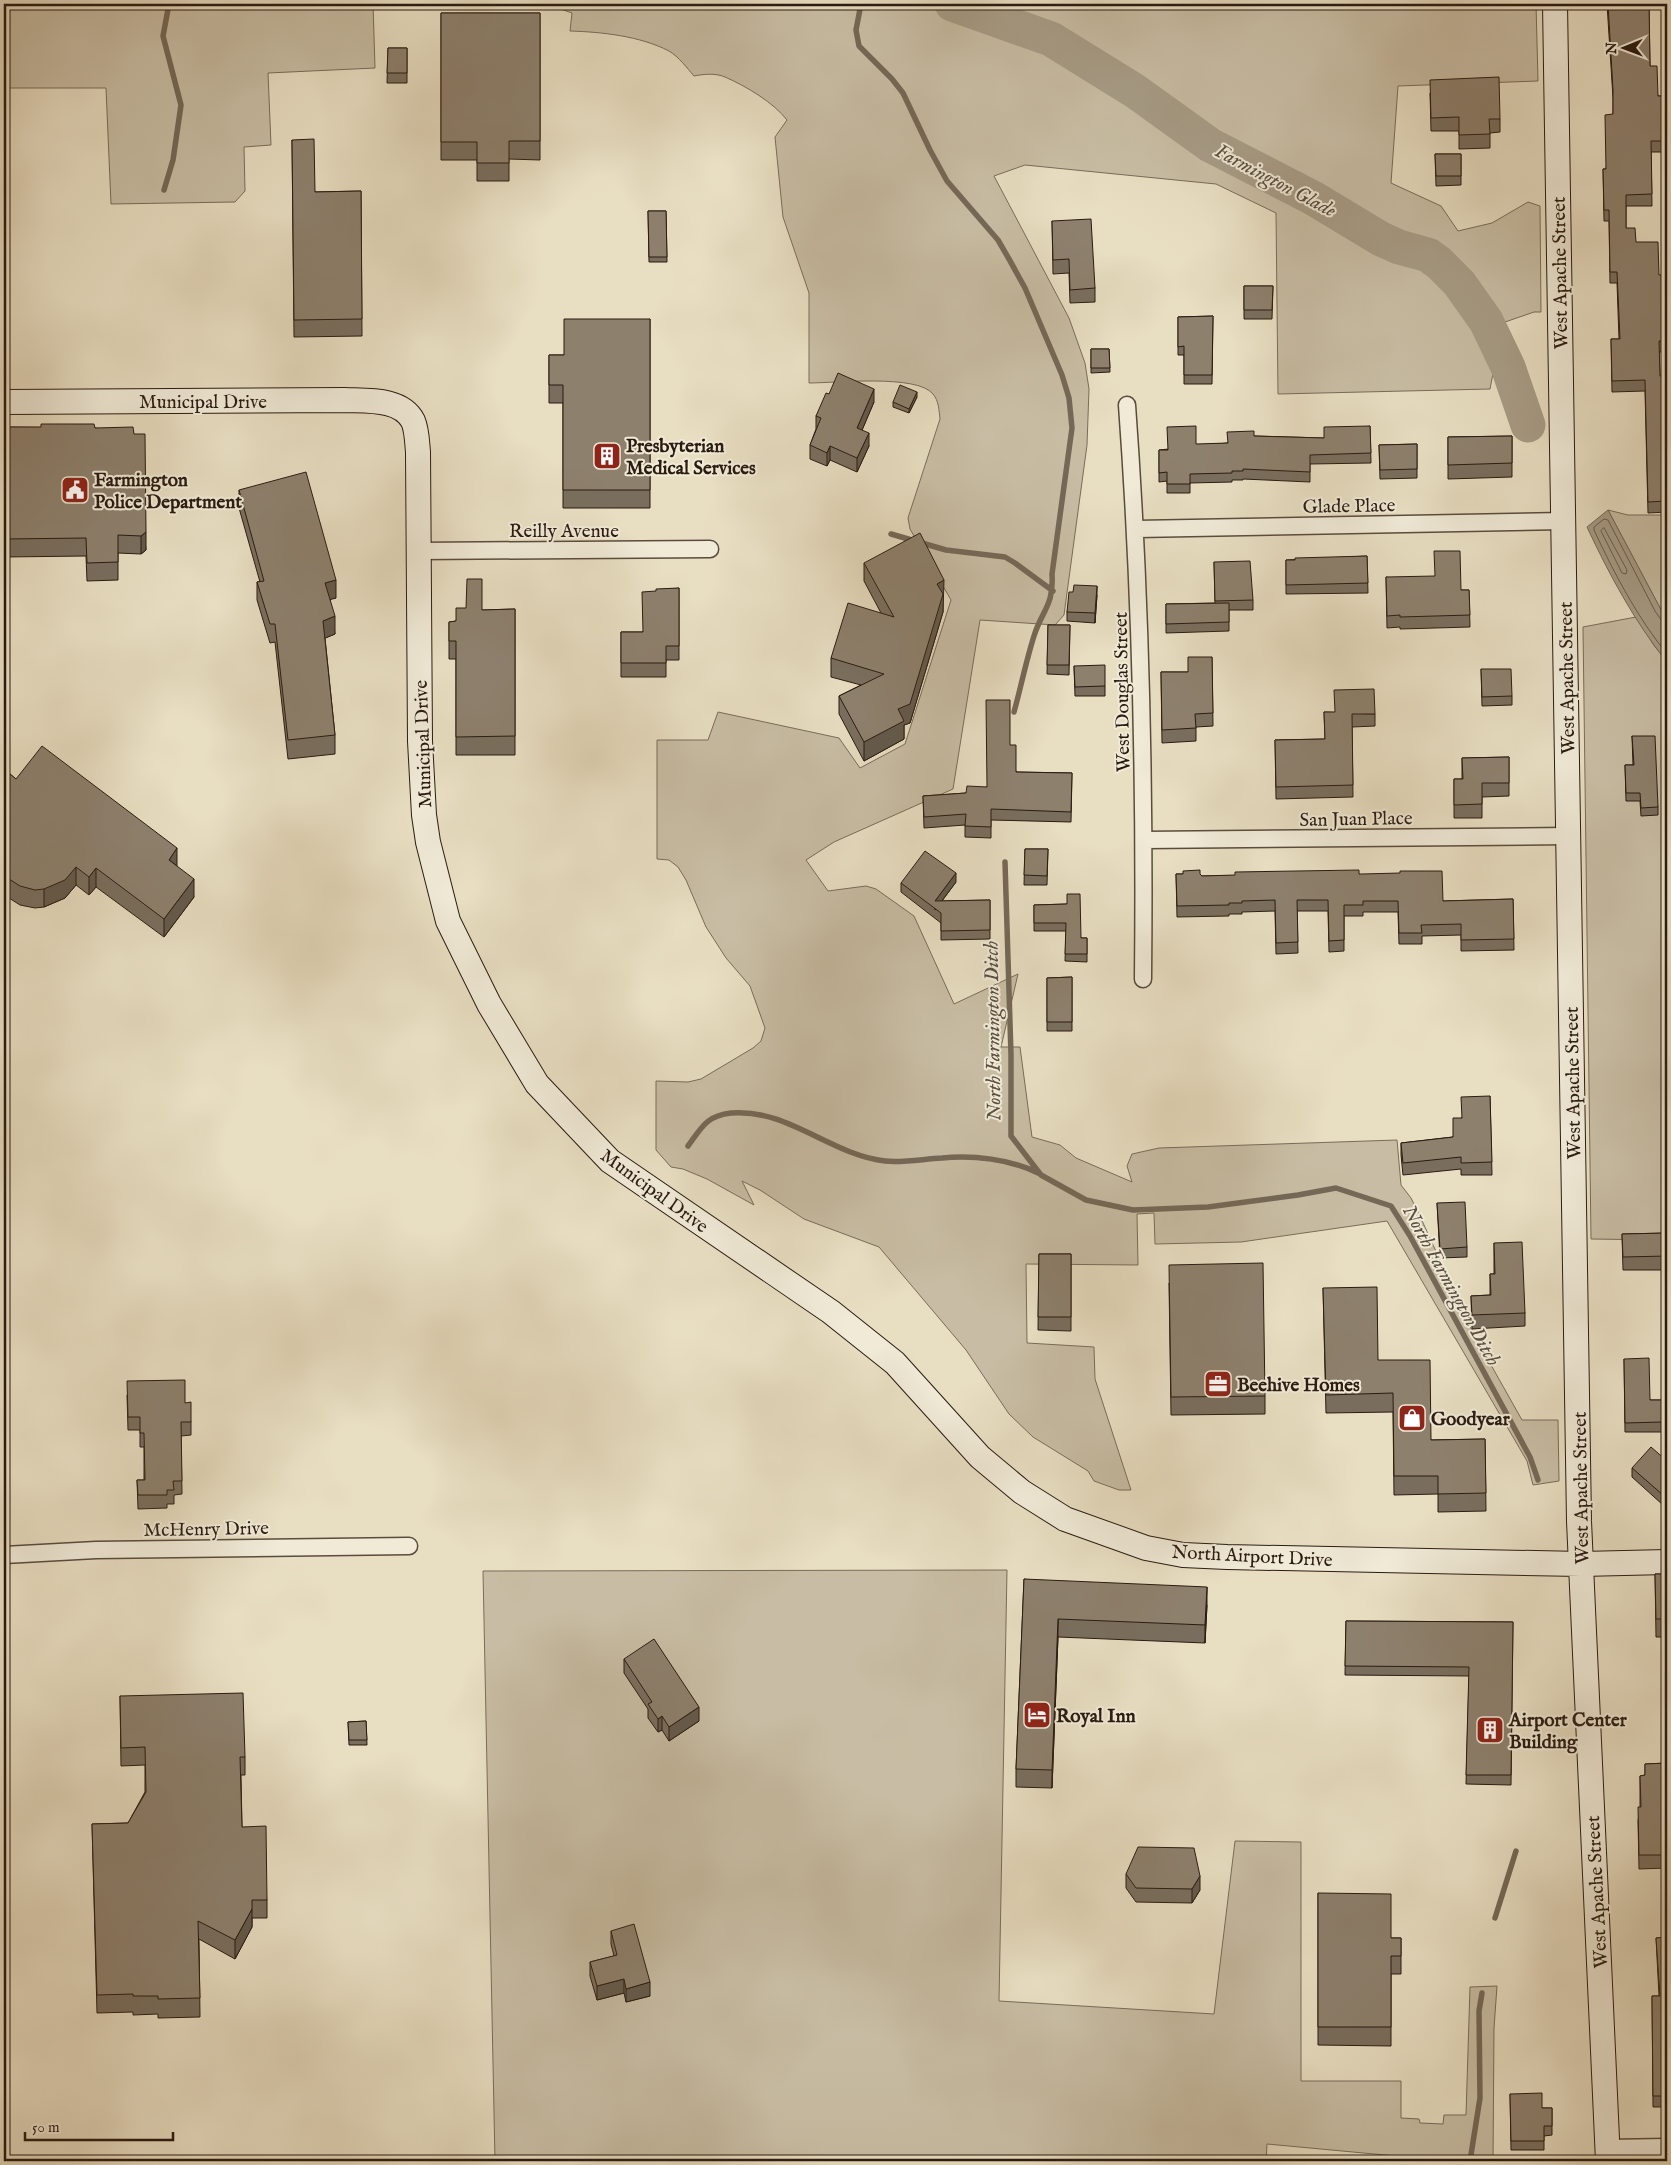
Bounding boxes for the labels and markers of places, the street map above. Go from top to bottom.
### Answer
place label: Presbyterian Medical Services [626,435,756,481]
building icon: Presbyterian Medical Services [592,441,622,471]
place label: Farmington Police Department [94,469,242,515]
public building icon: Farmington Police Department [60,475,90,505]
office icon: Beehive Homes [1203,1369,1233,1399]
place label: Beehive Homes [1237,1374,1360,1398]
shop icon: Goodyear [1397,1403,1427,1433]
place label: Goodyear [1431,1408,1511,1432]
hotel icon: Royal Inn [1022,1700,1052,1730]
place label: Royal Inn [1056,1705,1136,1729]
place label: Airport Center Building [1508,1709,1628,1755]
building icon: Airport Center Building [1475,1715,1505,1745]

